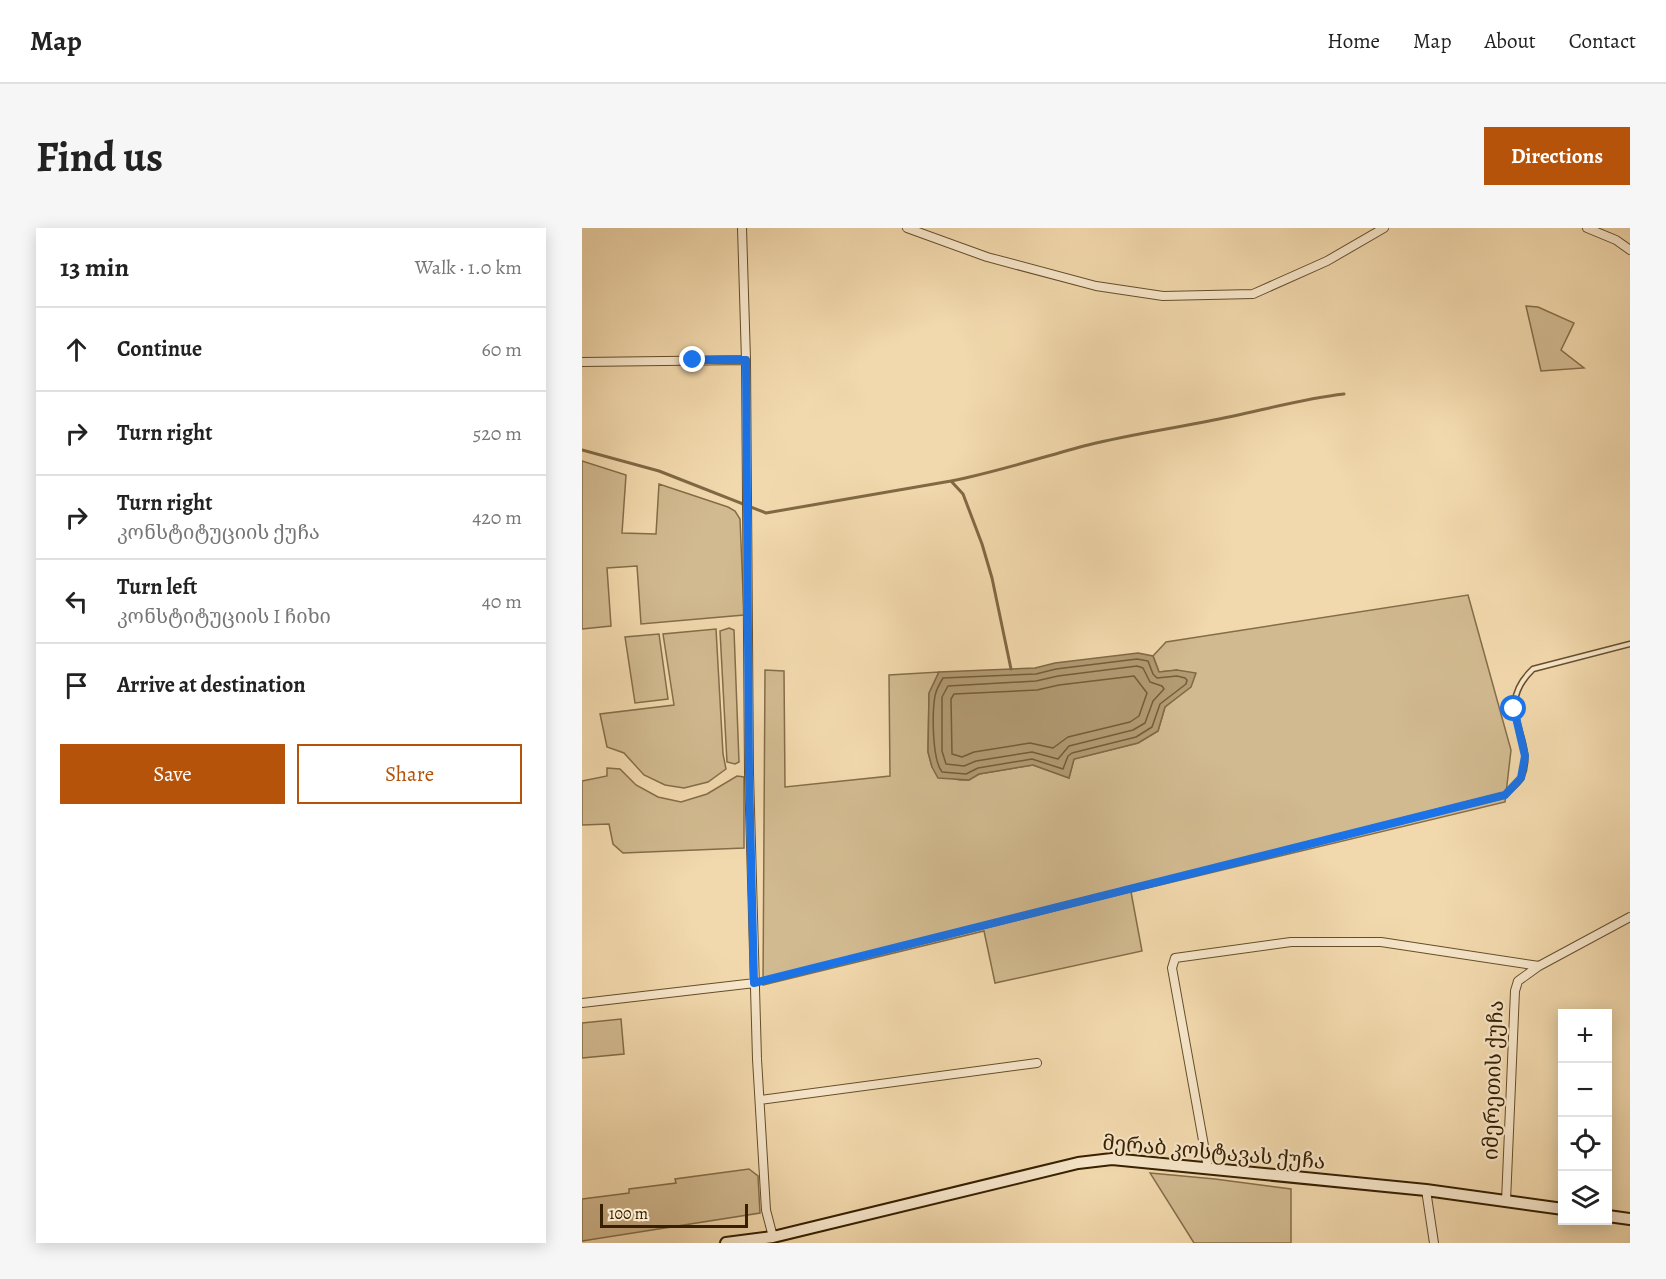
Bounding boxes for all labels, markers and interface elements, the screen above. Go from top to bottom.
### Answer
text: Map [30,22,82,60]
text: Home [1327,27,1380,55]
text: Map [1413,27,1451,55]
text: About [1484,27,1536,55]
text: Contact [1569,27,1636,55]
button: Directions [1484,127,1630,185]
text: Find us [36,128,163,185]
text: 13 min [60,250,129,285]
text: Walk · 1.0 km [415,254,522,281]
icon: ahead [60,333,93,366]
text: Continue [117,334,202,364]
text: 60 m [482,336,522,363]
route end [679,346,705,372]
icon: right [60,417,93,450]
text: Turn right [117,418,213,448]
text: 520 m [473,420,522,447]
text: Turn right [117,488,213,518]
icon: right [60,501,93,534]
text: 420 m [472,504,522,531]
text: კონსტიტუციის ქუჩა [117,519,320,546]
text: Turn left [117,572,197,602]
icon: left [60,585,93,618]
text: 40 m [482,588,522,615]
text: კონსტიტუციის I ჩიხი [117,603,331,630]
icon: arrive [60,669,93,702]
text: Arrive at destination [117,670,306,700]
route start [1500,695,1526,721]
button: Save [60,744,285,804]
button: Share [297,744,522,804]
street label: იმერეთის ქუჩა [1476,1000,1510,1160]
map controls [1558,1009,1612,1225]
button: + [1558,1009,1612,1063]
button: − [1558,1063,1612,1117]
button: locate [1558,1117,1612,1171]
street label: მერაბ კოსტავას ქუჩა [1101,1128,1327,1176]
button: layers [1558,1171,1612,1225]
scale bar [600,1201,748,1228]
text: 100 m [609,1203,648,1225]

